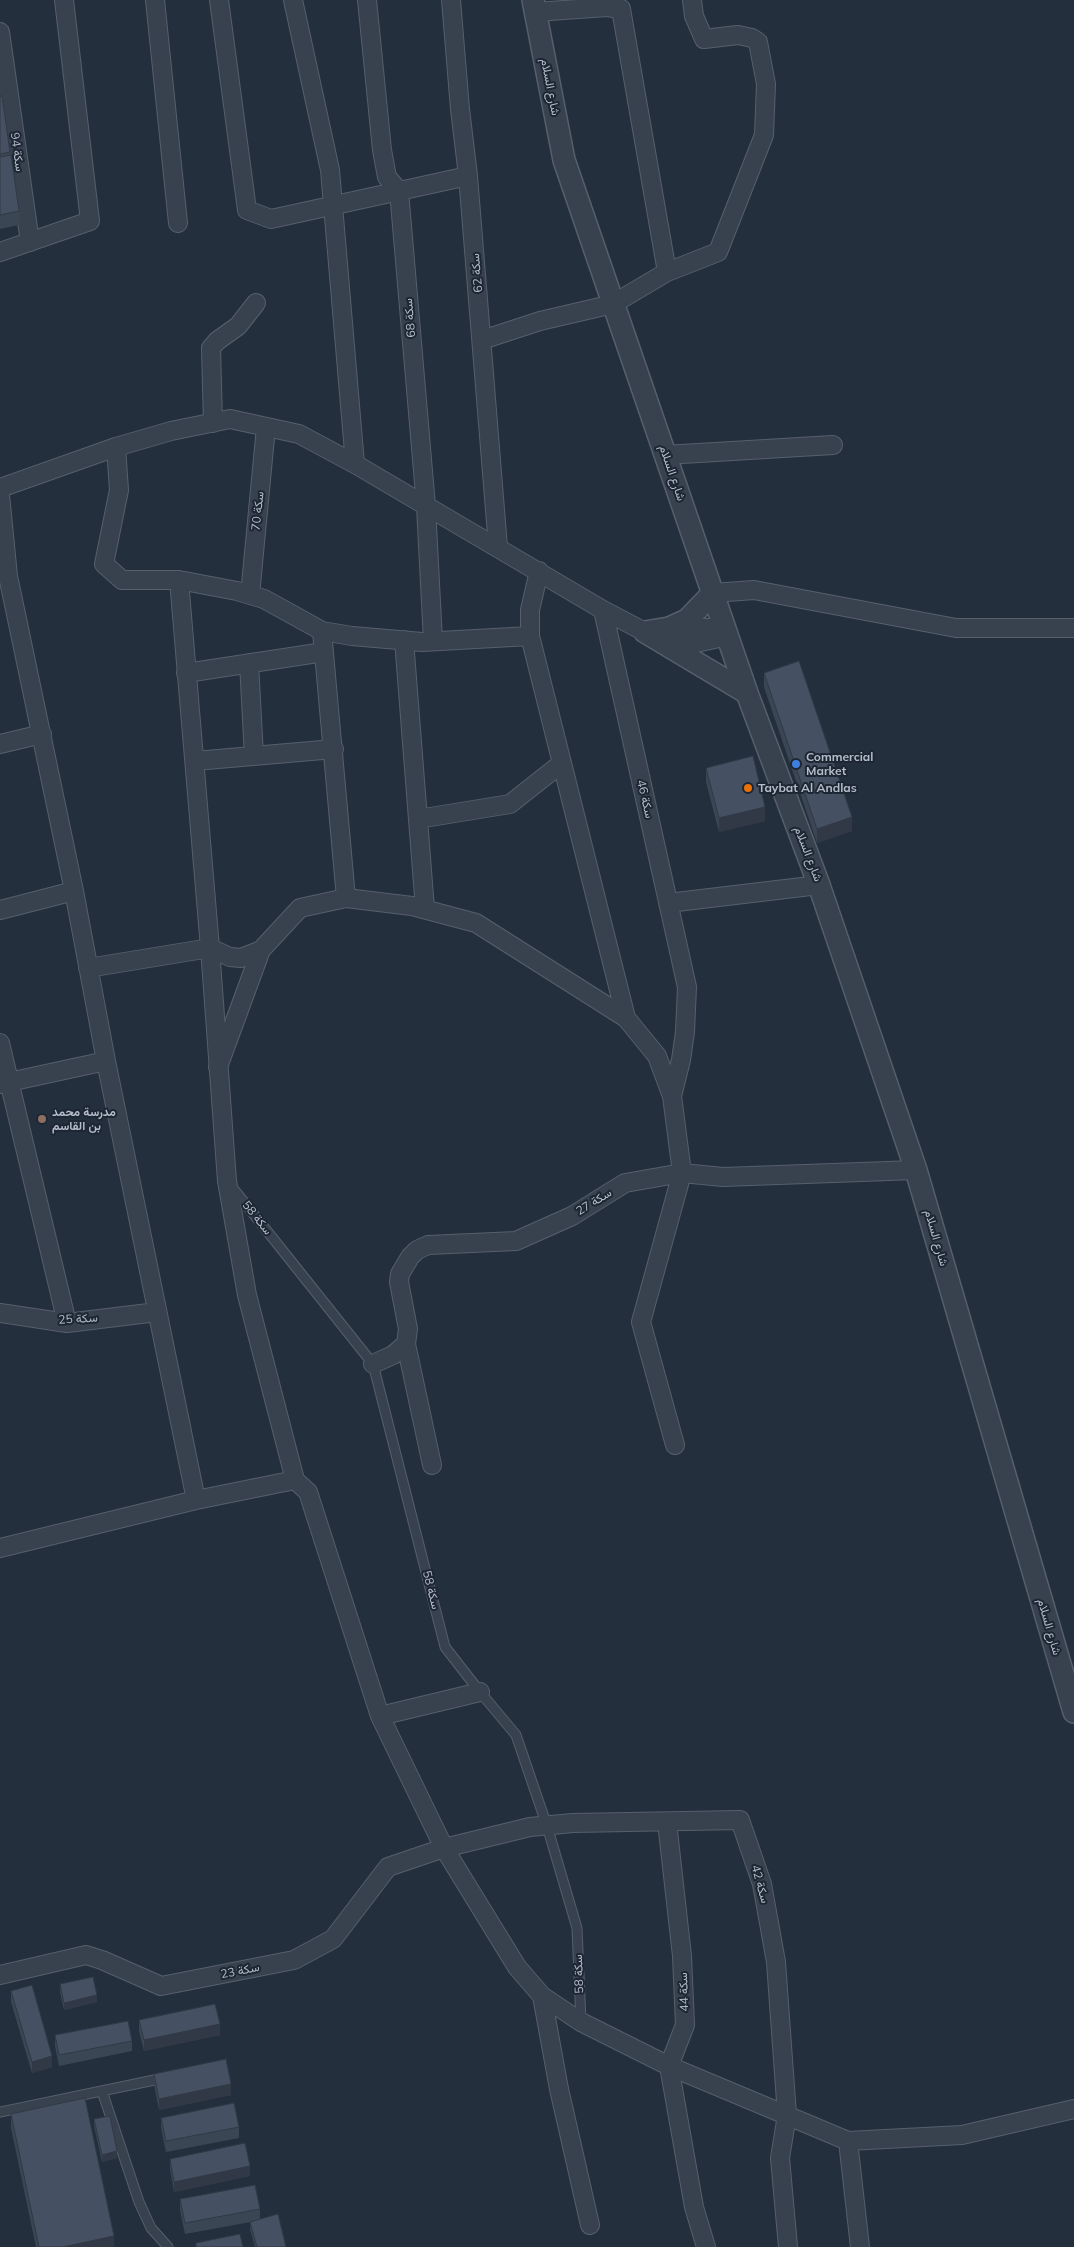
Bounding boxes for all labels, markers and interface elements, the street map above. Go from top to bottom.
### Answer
street label: شارع السلام [537,57,563,117]
street label: سكة 94 [7,132,27,172]
street label: سكة 62 [468,253,486,293]
street label: سكة 68 [401,298,419,338]
street label: شارع السلام [656,443,688,503]
street label: سكة 70 [249,491,267,531]
place label: Commercial Market [806,750,873,778]
marker: Commercial Market [790,758,802,770]
street label: سكة 46 [634,778,656,820]
place label: Taybat Al Andlas [758,781,857,795]
marker: Taybat Al Andlas [742,782,754,794]
street label: شارع السلام [791,824,825,884]
place label: مدرسة محمد بن القاسم [52,1105,116,1133]
marker: مدرسة محمد بن القاسم [36,1113,48,1125]
street label: سكة 27 [574,1185,614,1219]
street label: سكة 58 [239,1198,275,1238]
street label: شارع السلام [921,1208,951,1268]
street label: سكة 25 [58,1311,98,1327]
street label: سكة 58 [419,1569,443,1611]
street label: شارع السلام [1034,1597,1064,1657]
street label: سكة 42 [748,1863,772,1905]
street label: سكة 58 [571,1954,587,1994]
street label: سكة 23 [219,1960,261,1982]
street label: سكة 44 [676,1972,692,2012]

